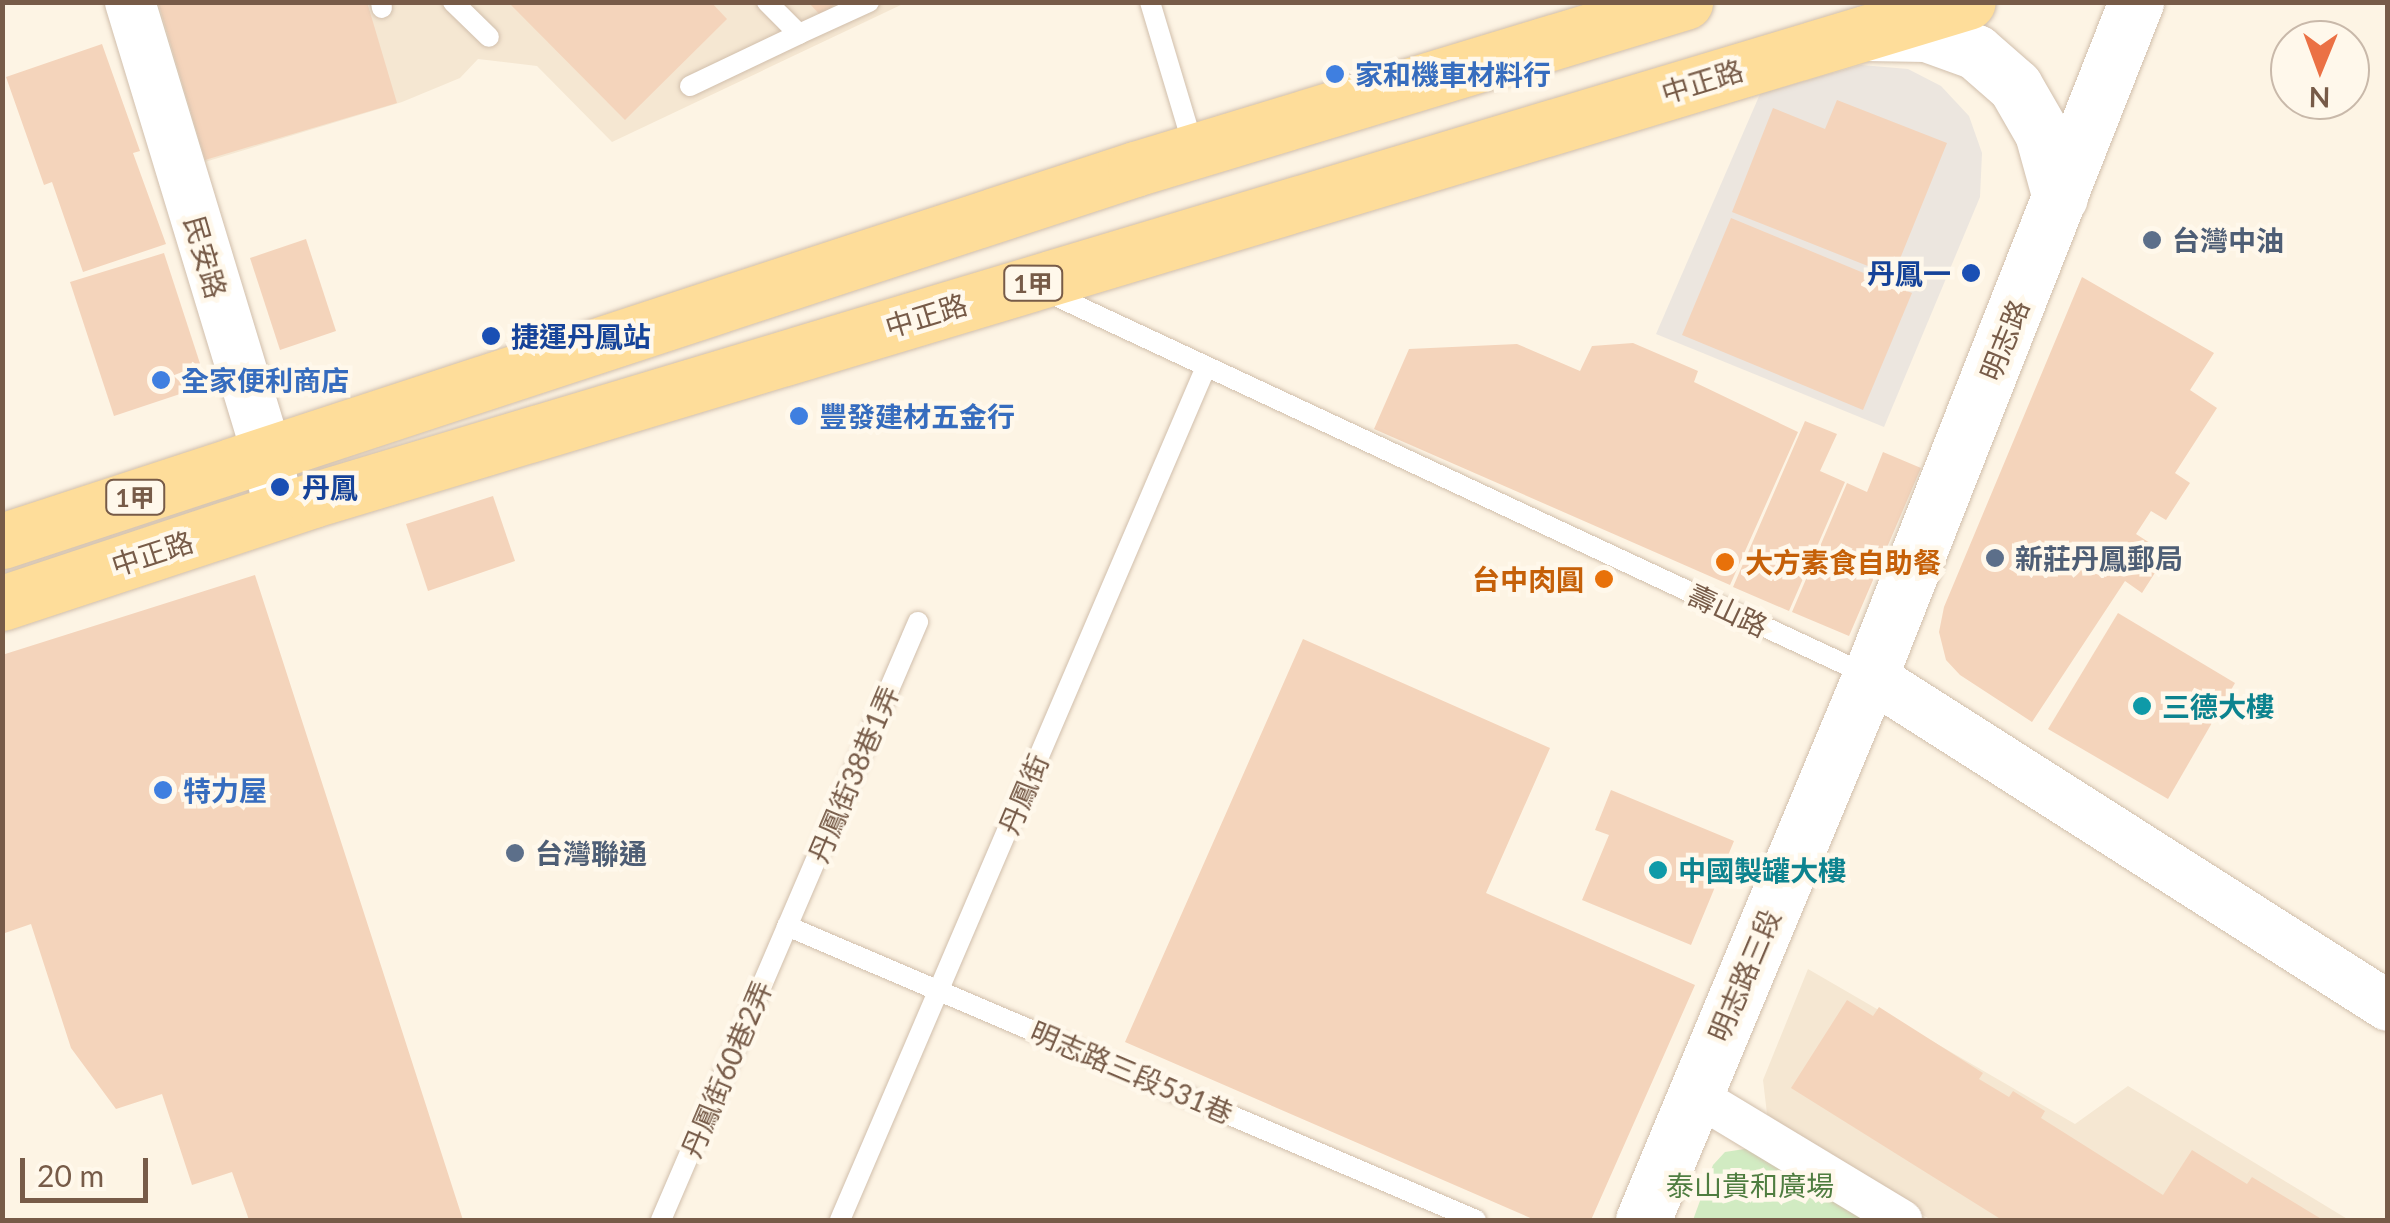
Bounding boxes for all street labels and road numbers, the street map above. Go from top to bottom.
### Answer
street label: 中正路 [1657,53,1747,109]
street label: 民安路 [178,212,234,302]
road number: 1甲 [1003,263,1063,303]
street label: 中正路 [881,287,971,343]
street label: 明志路 [1973,295,2035,385]
road number: 1甲 [105,477,165,517]
street label: 中正路 [107,524,197,582]
street label: 壽山路 [1683,577,1773,643]
street label: 丹鳳街38巷1弄 [801,681,905,867]
street label: 丹鳳街 [991,749,1055,839]
street label: 明志路三段 [1701,904,1787,1046]
street label: 丹鳳街60巷2弄 [674,976,778,1162]
street label: 明志路三段531巷 [1026,1014,1238,1130]

